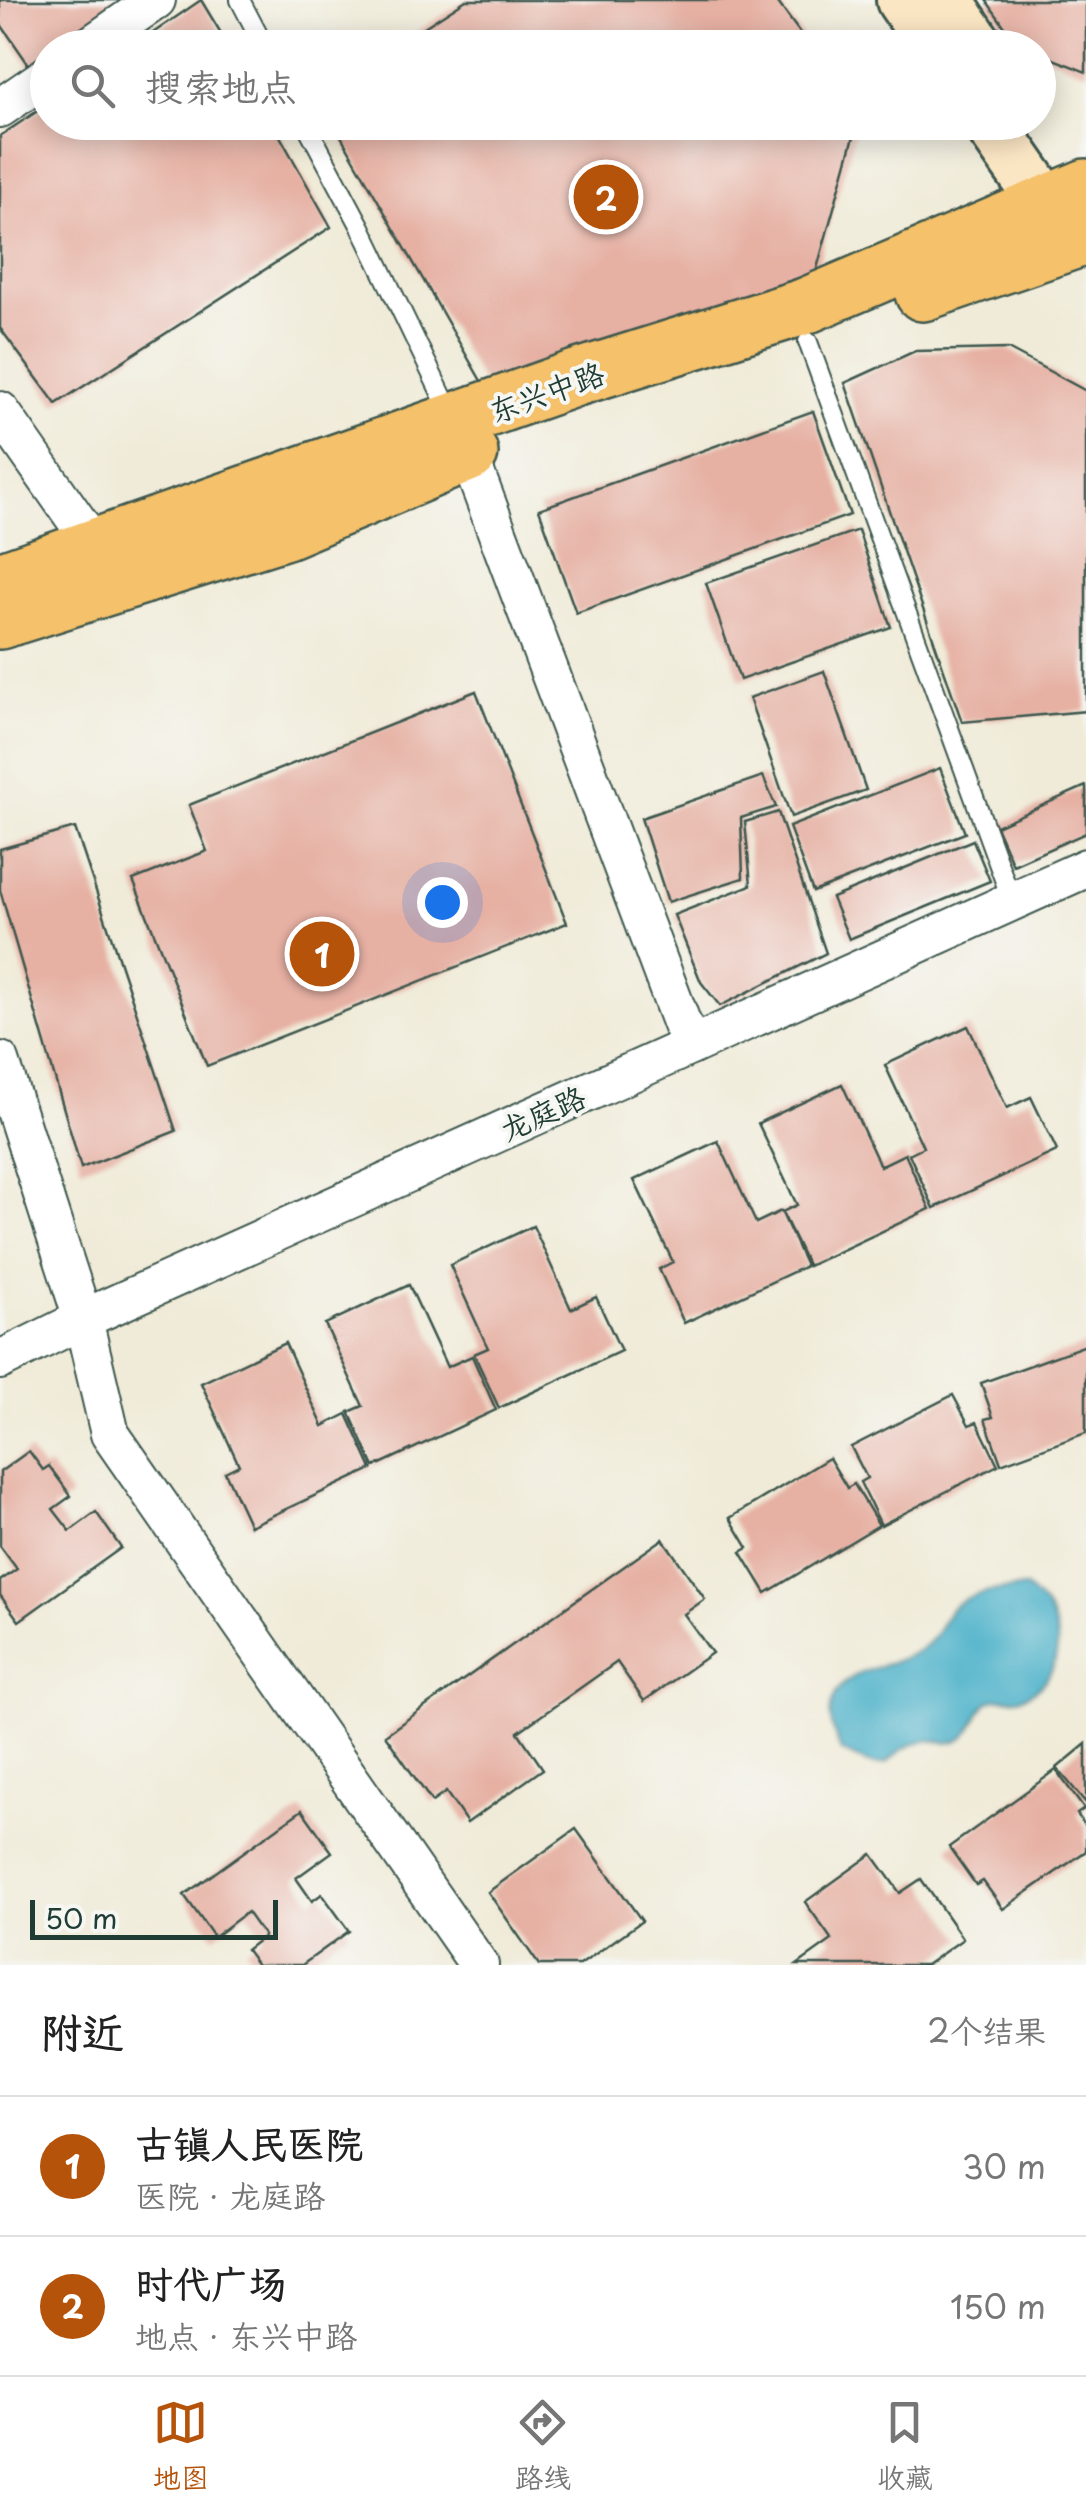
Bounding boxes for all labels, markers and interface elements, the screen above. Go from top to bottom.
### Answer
search box [30,30,1056,140]
text: 搜索地点 [145,57,297,114]
icon: search [65,58,120,113]
pin: 2 [574,160,638,234]
street label: 东兴中路 [482,349,610,433]
your location [417,877,468,928]
pin: 1 [290,916,354,992]
street label: 龙庭路 [492,1073,592,1151]
scale bar [30,1895,278,1940]
text: 50 m [45,1896,118,1939]
text: 附近 [40,1999,124,2062]
text: 2个结果 [927,2006,1046,2054]
text: 古镇人民医院 [135,2114,363,2171]
text: 1 [65,2142,80,2190]
text: 30 m [962,2142,1046,2190]
text: 医院 · 龙庭路 [135,2171,325,2219]
text: 时代广场 [135,2254,287,2311]
text: 2 [61,2282,84,2330]
text: 150 m [950,2282,1046,2330]
text: 地点 · 东兴中路 [135,2311,357,2359]
tab: 地图 [153,2395,209,2498]
tab: 路线 [515,2395,571,2498]
tab: 收藏 [877,2395,933,2498]

